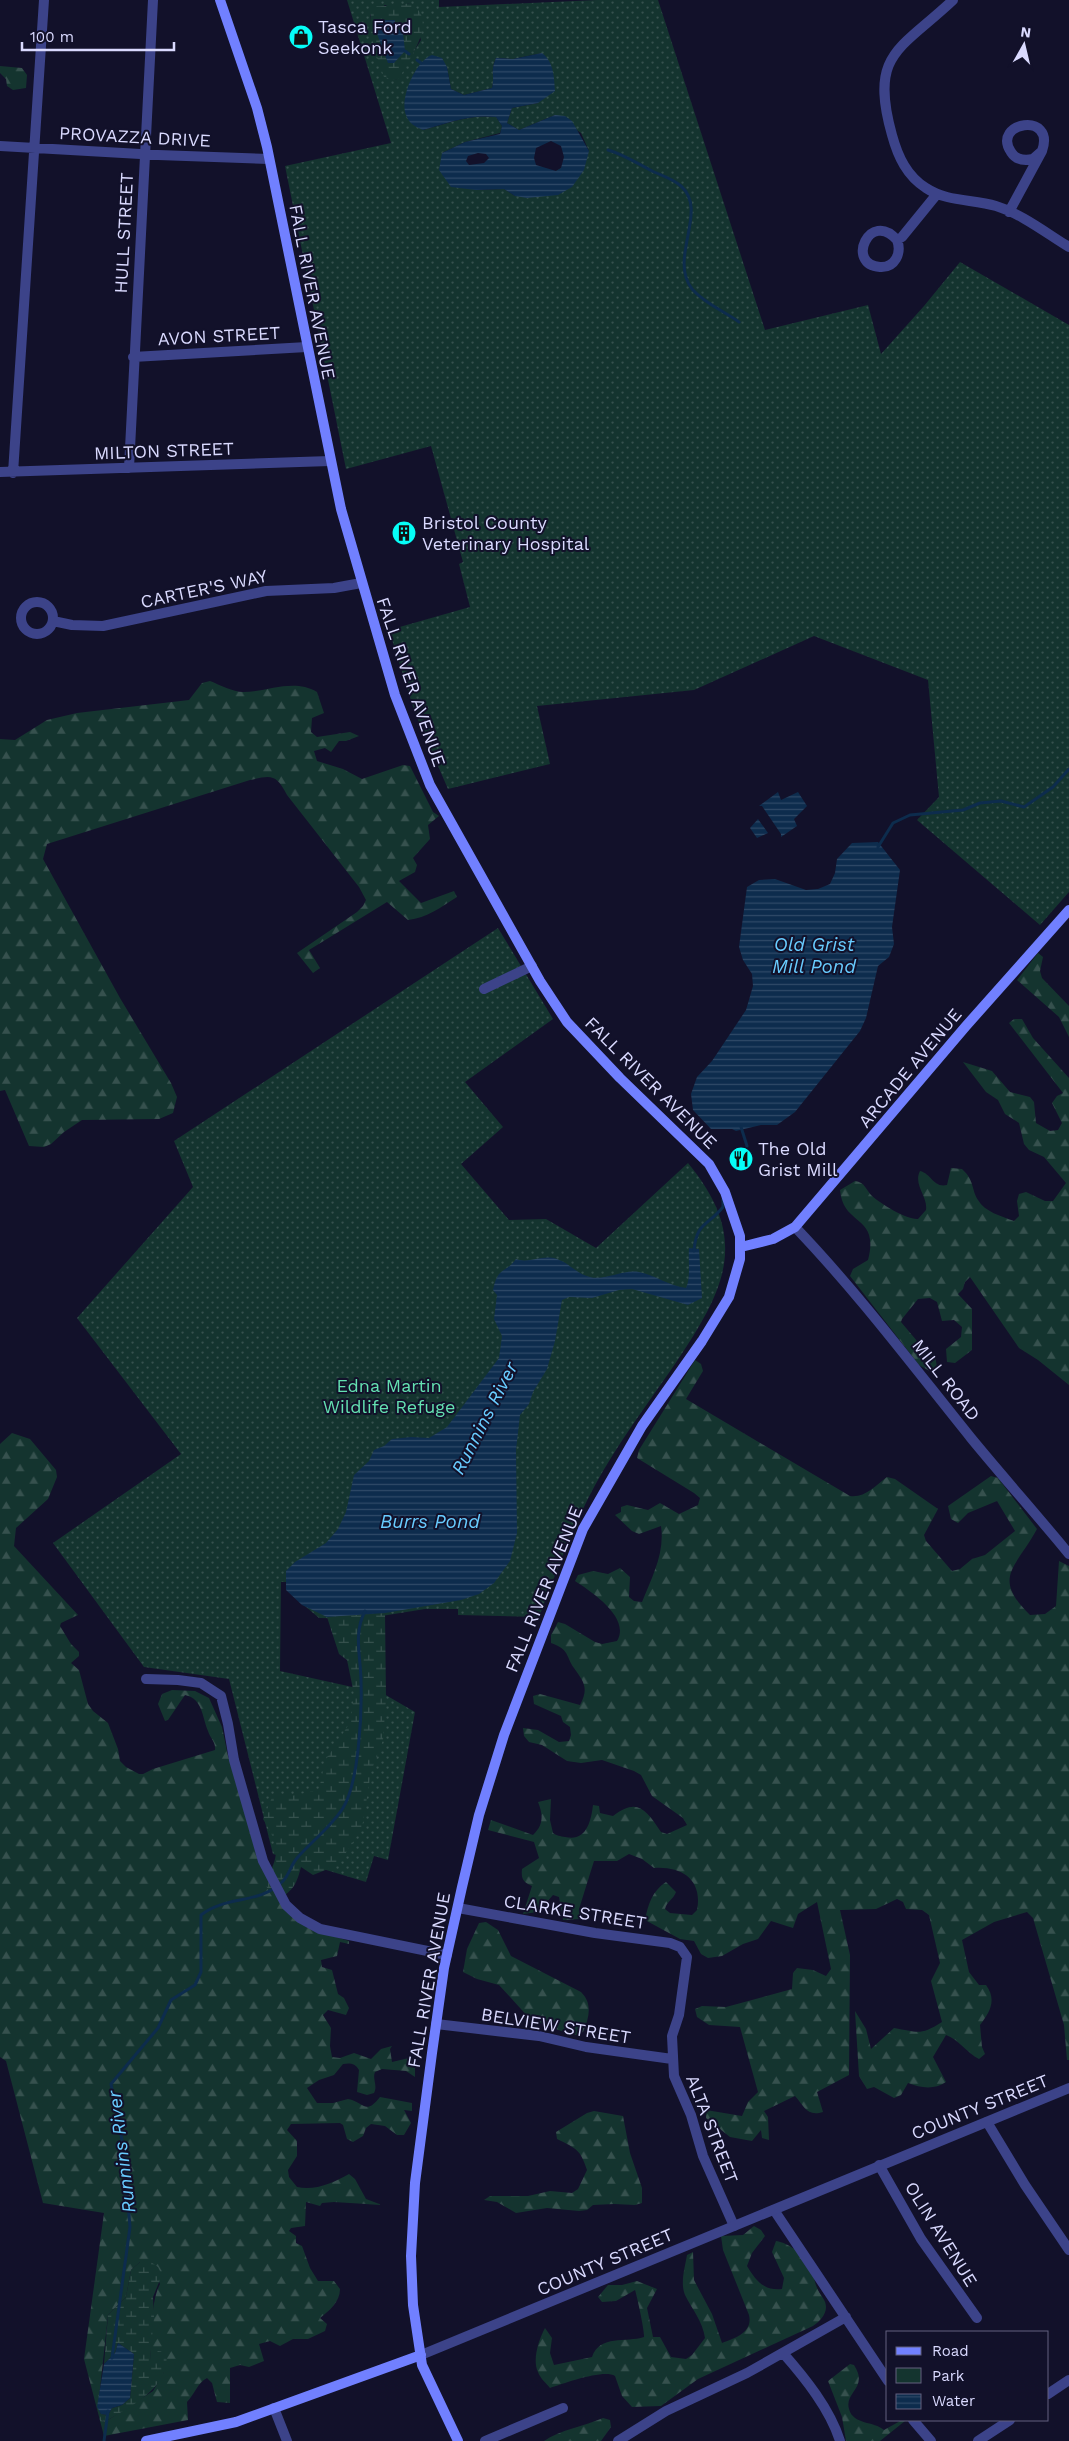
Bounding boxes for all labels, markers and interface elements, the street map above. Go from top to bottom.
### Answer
place label: Tasca Ford Seekonk [318,16,412,58]
scale bar [22,20,175,52]
north arrow [999,20,1049,70]
text: N [1020,23,1032,41]
shop icon: Tasca Ford Seekonk [288,24,314,50]
text: 100 m [30,28,74,46]
street label: PROVAZZA DRIVE [59,122,211,151]
street label: HULL STREET [110,172,137,294]
street label: FALL RIVER AVENUE [285,203,340,381]
street label: AVON STREET [157,322,281,349]
street label: MILTON STREET [94,438,234,463]
place label: Bristol County Veterinary Hospital [422,512,590,554]
building icon: Bristol County Veterinary Hospital [391,520,417,546]
street label: CARTER'S WAY [139,565,270,612]
street label: FALL RIVER AVENUE [373,594,450,769]
water label: Old Grist Mill Pond [772,933,857,978]
street label: ARCADE AVENUE [854,1004,966,1132]
street label: FALL RIVER AVENUE [581,1012,722,1153]
place label: The Old Grist Mill [758,1138,838,1180]
restaurant icon: The Old Grist Mill [728,1146,754,1172]
street label: MILL ROAD [908,1335,985,1425]
water label: Runnins River [446,1358,523,1478]
park label: Edna Martin Wildlife Refuge [323,1375,455,1417]
street label: FALL RIVER AVENUE [500,1502,587,1675]
water label: Burrs Pond [380,1510,481,1533]
street label: FALL RIVER AVENUE [403,1890,454,2069]
street label: CLARKE STREET [502,1890,648,1933]
street label: BELVIEW STREET [480,2003,633,2048]
street label: COUNTY STREET [908,2069,1052,2144]
street label: ALTA STREET [682,2072,743,2186]
water label: Runnins River [102,2089,140,2215]
street label: OLIN AVENUE [901,2177,982,2290]
street label: COUNTY STREET [534,2223,676,2300]
legend [886,2331,1049,2421]
text: Road [932,2342,969,2360]
text: Park [932,2367,965,2385]
text: Water [932,2392,975,2410]

